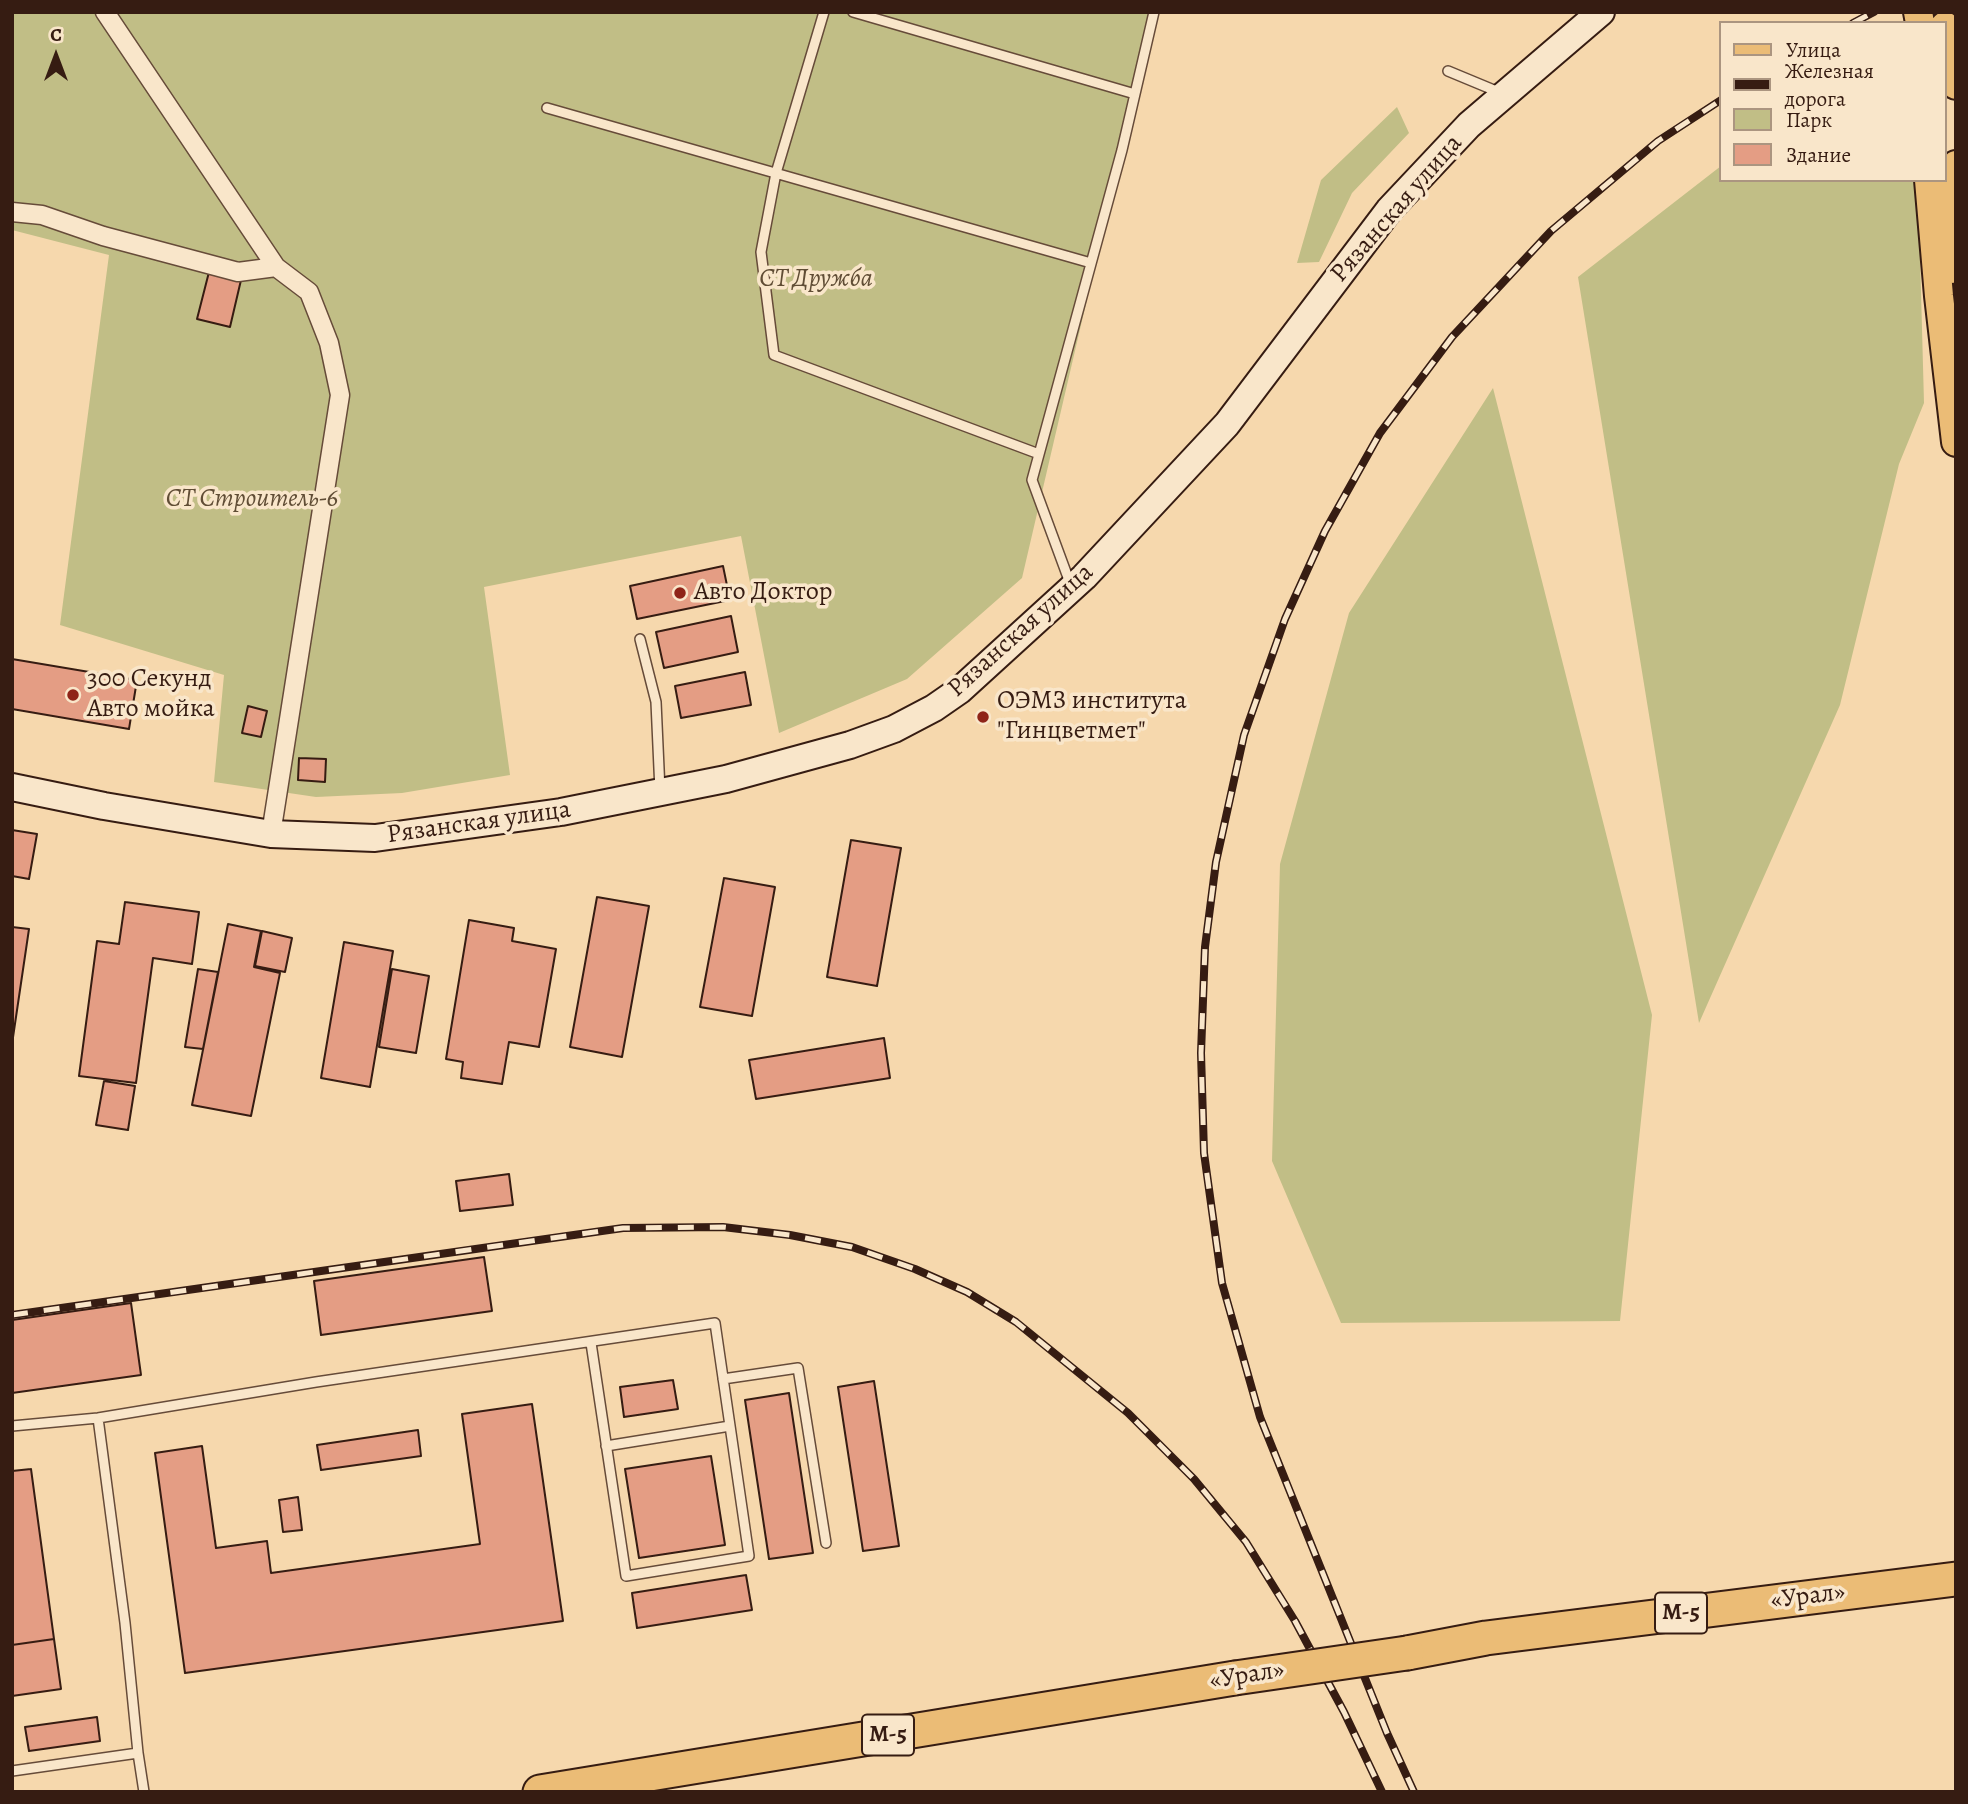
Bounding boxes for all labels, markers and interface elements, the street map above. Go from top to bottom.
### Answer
north arrow [21,21,91,91]
legend [1720,21,1947,182]
text: С [50,22,62,48]
text: Улица [1786,36,1841,64]
text: Железная дорога [1785,57,1874,113]
text: Парк [1786,106,1832,134]
street label: Рязанская улица [1324,129,1470,289]
text: Здание [1786,141,1851,169]
park label: СТ Дружба [759,264,873,296]
park label: СТ Строитель-6 [166,484,338,516]
street label: Рязанская улица [942,557,1100,705]
place label: Авто Доктор [694,577,833,609]
marker: Авто Доктор [672,585,688,601]
place label: 300 Секунд Авто мойка [87,664,215,726]
place label: ОЭМЗ института "Гинцветмет" [997,686,1187,748]
marker: 300 Секунд Авто мойка [65,687,81,703]
marker: ОЭМЗ института "Гинцветмет" [975,709,991,725]
street label: Рязанская улица [385,795,573,851]
street label: «Урал» [1769,1577,1847,1617]
road number: М-5 [1655,1592,1707,1633]
street label: «Урал» [1208,1655,1286,1697]
road number: М-5 [862,1714,914,1756]

